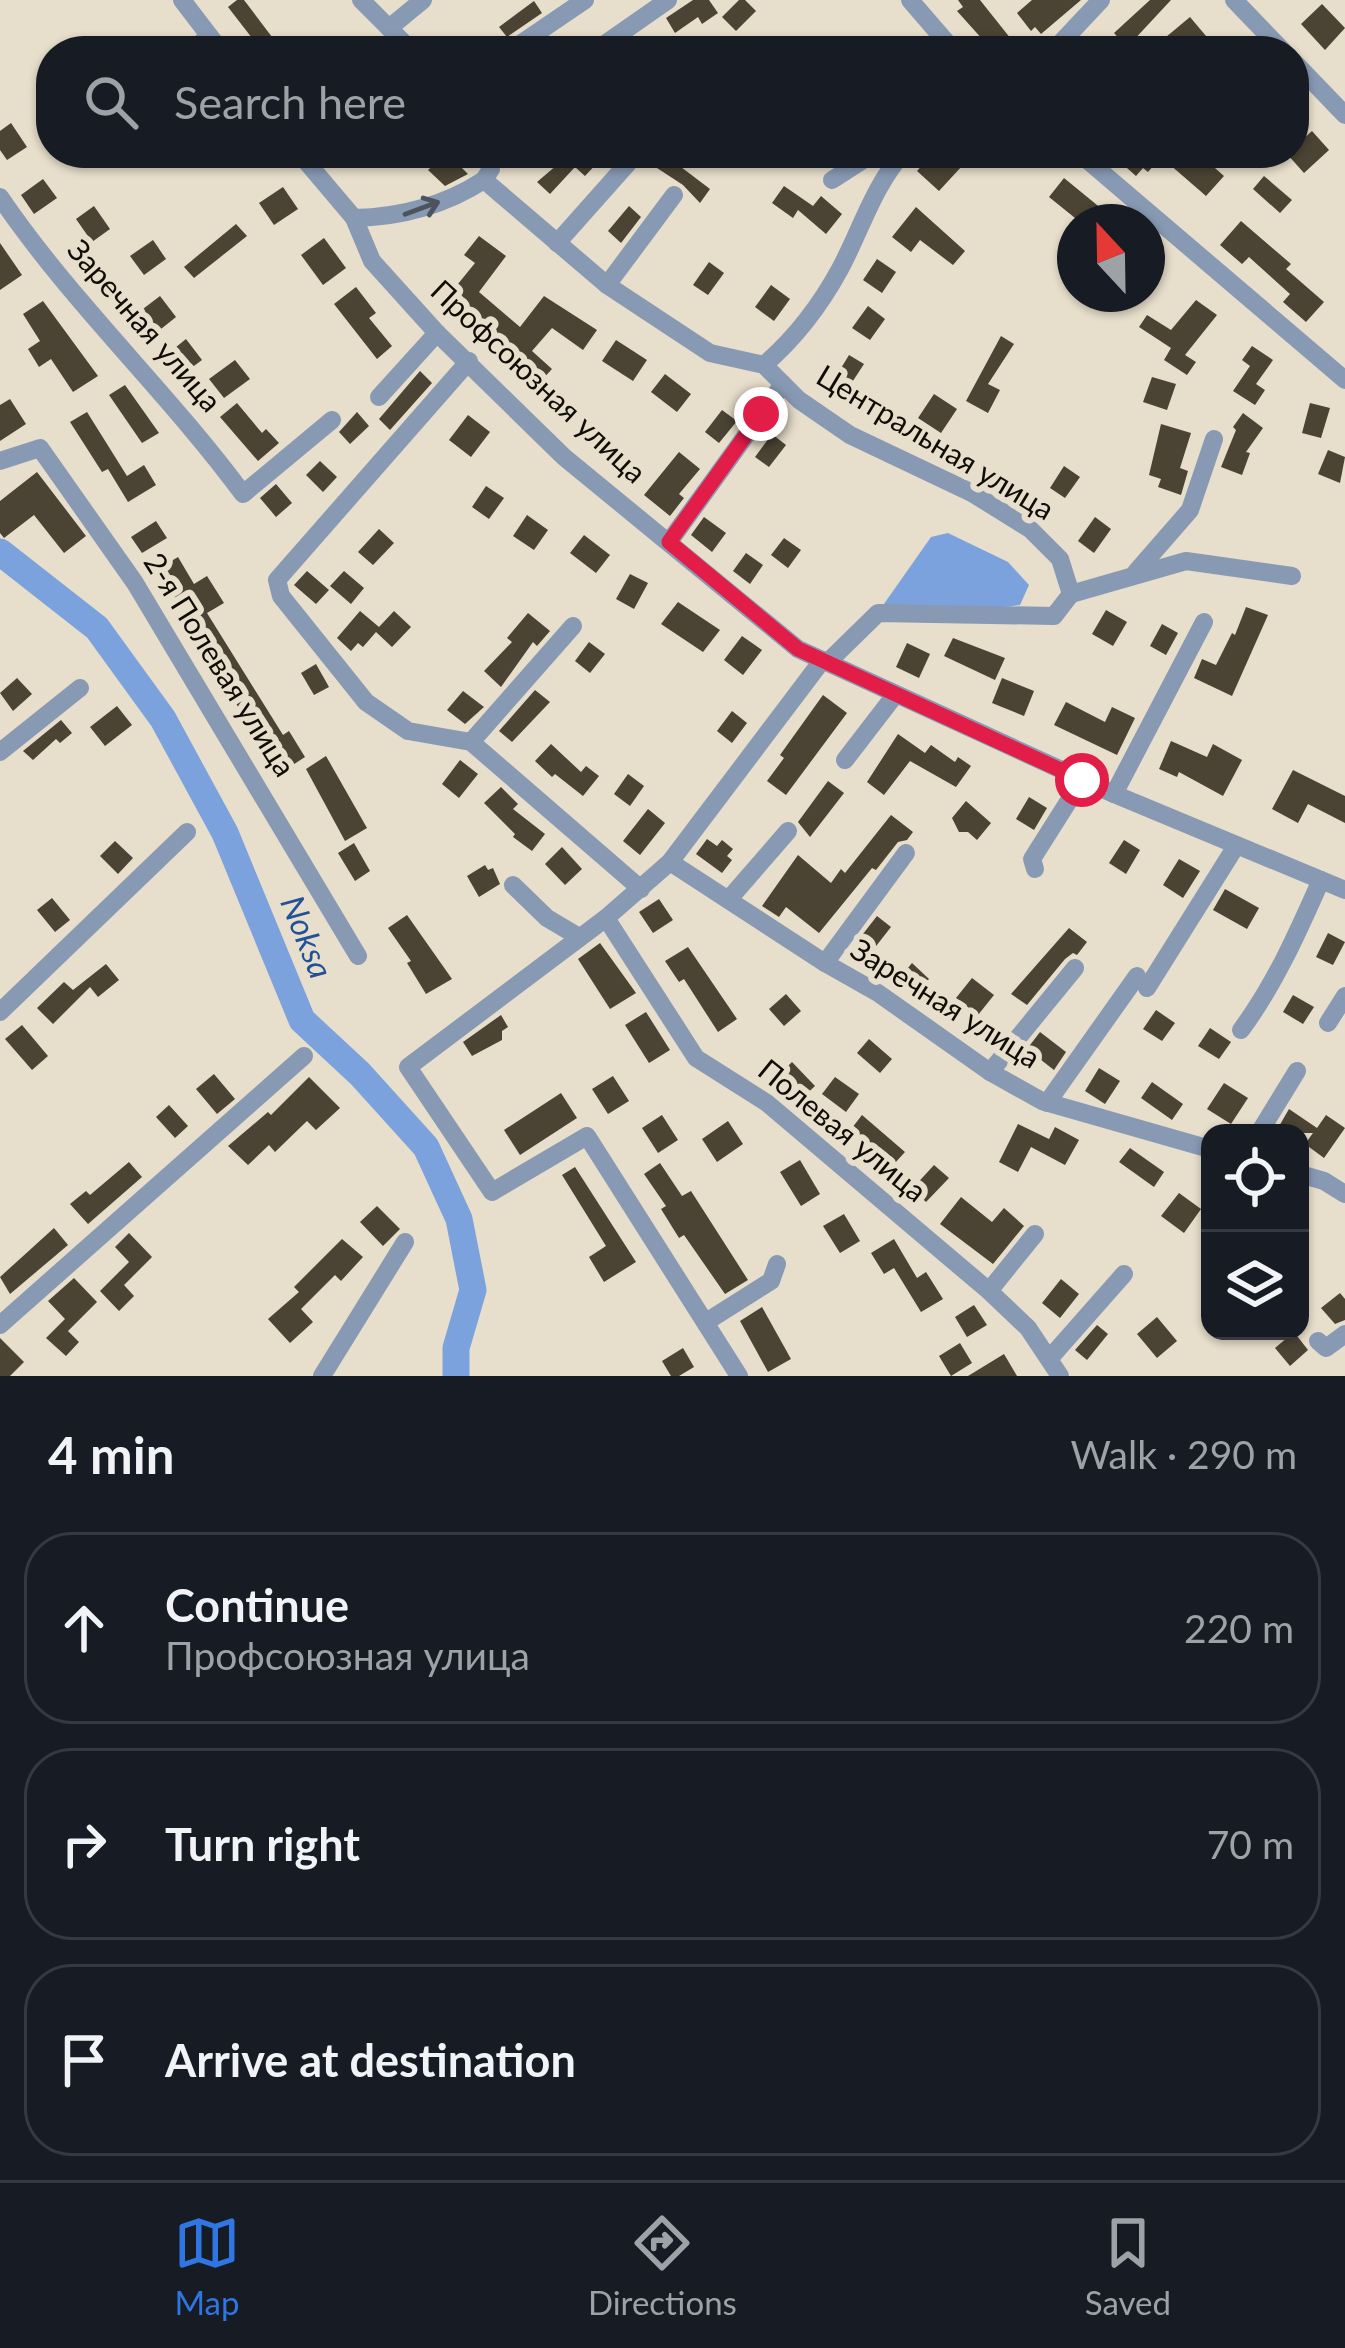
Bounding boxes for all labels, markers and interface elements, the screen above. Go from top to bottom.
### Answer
search box [36,36,1309,168]
icon: search [78,69,144,135]
text: Search here [174,75,406,129]
one-way arrow [402,196,439,218]
north arrow [1057,204,1165,312]
street label: Заречная улица [61,231,230,418]
street label: Профсоюзная улица [424,272,654,489]
street label: Центральная улица [811,356,1061,526]
route end [734,387,788,441]
street label: 2-я Полевая улица [137,546,304,782]
route start [1055,753,1109,807]
water label: Noksa [273,889,343,984]
street label: Заречная улица [845,930,1047,1075]
street label: Полевая улица [752,1051,935,1208]
map controls [1201,1124,1309,1340]
button: locate [1201,1124,1309,1232]
button: layers [1201,1232,1309,1340]
text: 4 min [48,1424,174,1485]
text: Walk · 290 m [1070,1431,1297,1477]
text: Continue [165,1578,349,1632]
icon: ahead [51,1595,117,1661]
text: 220 m [1184,1605,1294,1651]
text: Профсоюзная улица [165,1632,530,1678]
icon: right [51,1811,117,1877]
text: Turn right [165,1817,360,1871]
text: 70 m [1207,1821,1294,1867]
icon: arrive [51,2027,117,2093]
text: Arrive at destination [165,2033,576,2087]
tab: Map [174,2210,240,2322]
tab: Directions [588,2210,737,2322]
tab: Saved [1085,2210,1171,2322]

